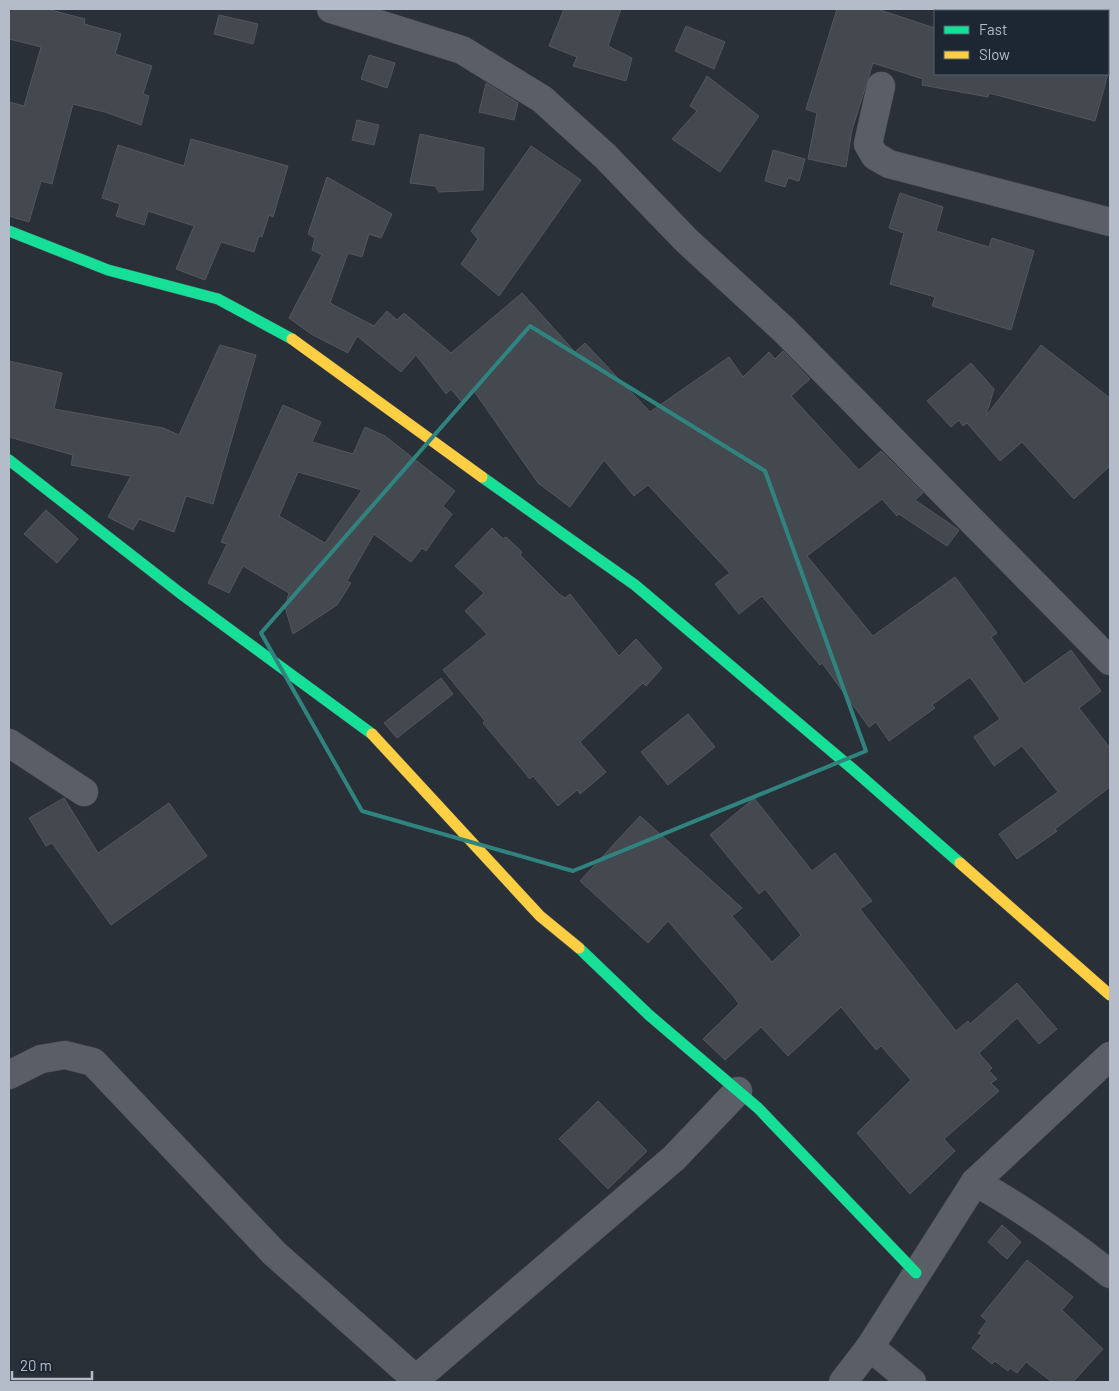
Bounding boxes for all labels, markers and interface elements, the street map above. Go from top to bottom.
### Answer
legend [934,10,1109,75]
text: Fast [979,20,1007,38]
text: Slow [979,45,1010,63]
scale bar [12,1348,92,1380]
text: 20 m [20,1356,52,1374]

